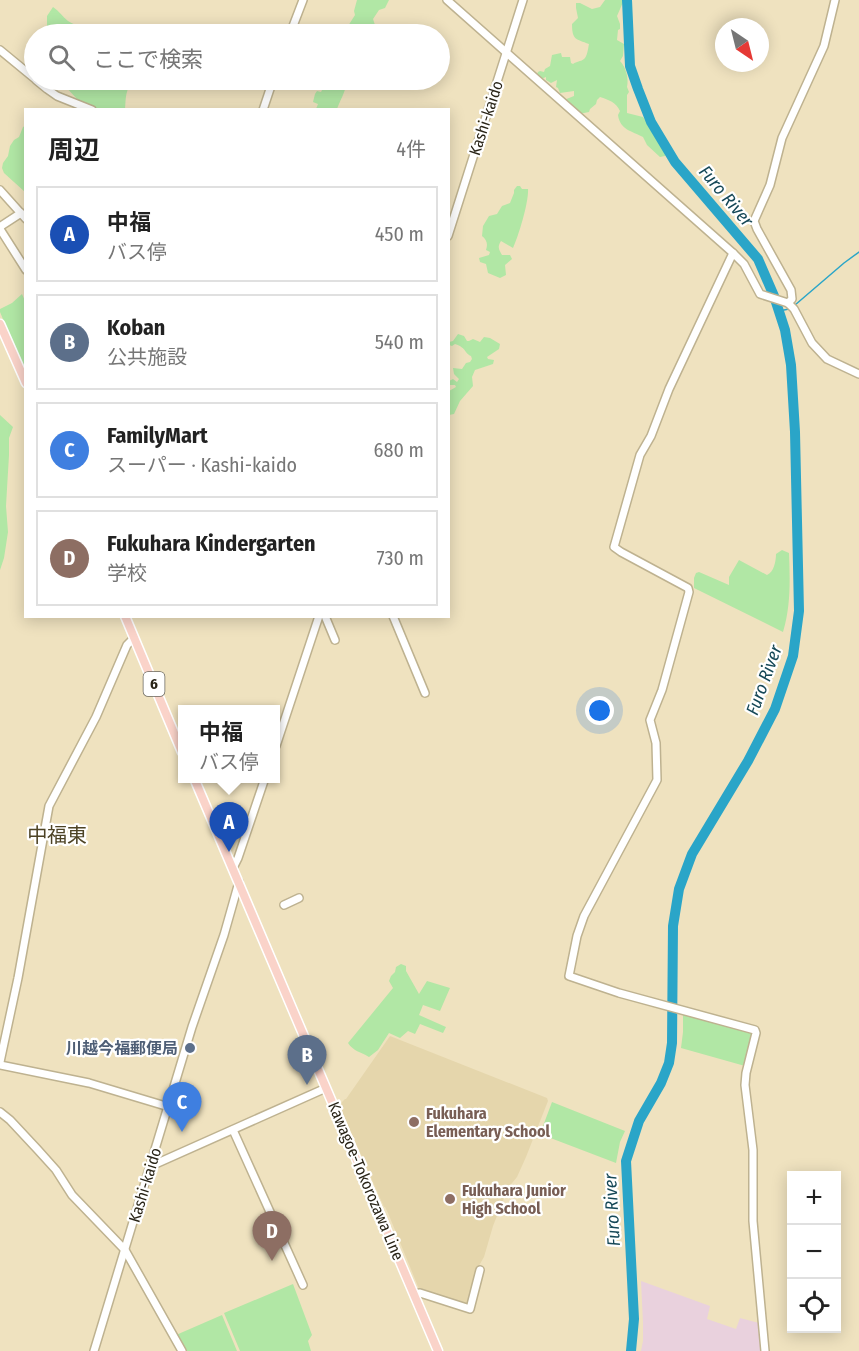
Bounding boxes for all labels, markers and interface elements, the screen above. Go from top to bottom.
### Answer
north arrow [715,18,769,72]
search box [24,24,450,90]
icon: search [45,41,78,74]
text: ここで検索 [93,46,203,73]
street label: Kashi-kaido [465,78,507,158]
text: 周辺 [48,135,100,166]
text: 4件 [396,137,426,161]
water label: Furo River [694,161,758,232]
text: 中福 [107,209,151,236]
text: A [64,222,75,246]
text: 450 m [375,222,424,246]
text: バス停 [107,240,167,264]
text: Koban [107,314,165,341]
text: B [64,330,75,354]
text: 540 m [375,330,424,354]
text: 公共施設 [107,345,187,369]
text: FamilyMart [107,422,208,449]
text: C [64,438,75,462]
text: 680 m [374,438,424,462]
text: スーパー · Kashi-kaido [107,453,297,477]
text: Fukuhara Kindergarten [107,530,316,557]
text: D [64,546,75,570]
text: 730 m [377,546,424,570]
text: 学校 [107,561,147,585]
water label: Furo River [741,641,787,718]
road number: 6 [144,672,164,696]
your location [585,696,614,725]
popup [178,705,280,783]
text: 中福 [199,719,243,746]
text: バス停 [199,750,259,774]
pin: A [210,802,248,852]
district label: 中福東 [27,823,87,847]
pin: B [288,1036,326,1085]
place label: 川越今福郵便局 [66,1039,178,1058]
marker: 川越今福郵便局 [183,1041,197,1055]
pin: C [162,1082,201,1132]
street label: Kawagoe-Tokorozawa Line [324,1099,408,1263]
place label: Fukuhara Elementary School [426,1104,551,1141]
marker: Fukuhara Elementary School [407,1115,421,1129]
street label: Kashi-kaido [125,1145,165,1225]
map controls [787,1171,841,1333]
button: + [787,1171,841,1225]
water label: Furo River [599,1172,625,1247]
place label: Fukuhara Junior High School [462,1181,566,1218]
marker: Fukuhara Junior High School [443,1192,457,1206]
pin: D [252,1212,292,1261]
button: − [787,1225,841,1279]
button: locate [787,1279,841,1333]

